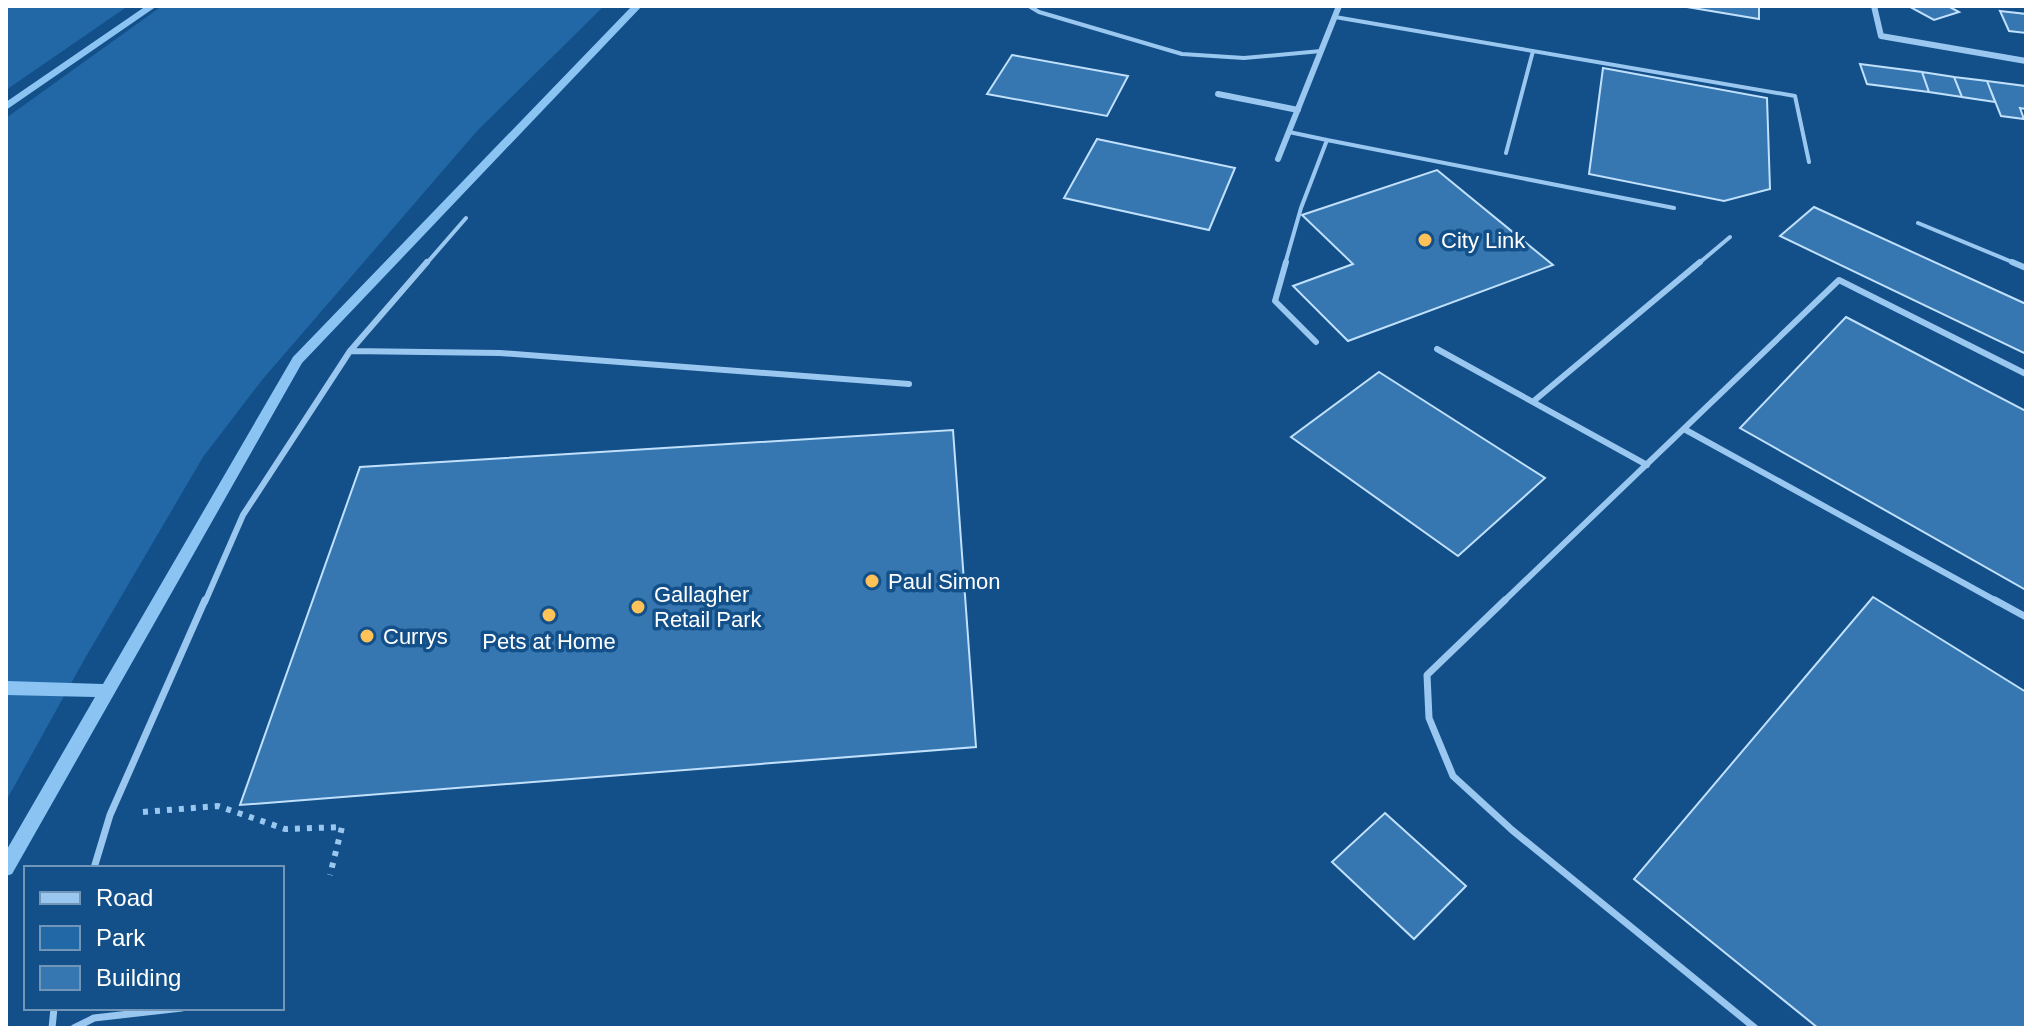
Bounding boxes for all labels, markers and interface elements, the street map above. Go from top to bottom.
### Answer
place label: City Link [1441,228,1526,253]
marker: City Link [1416,231,1434,249]
place label: Paul Simon [888,569,1001,594]
marker: Paul Simon [863,572,881,590]
place label: Gallagher Retail Park [654,582,763,632]
marker: Gallagher Retail Park [629,598,647,616]
marker: Pets at Home [540,606,558,624]
place label: Currys [383,624,448,649]
marker: Currys [358,627,376,645]
place label: Pets at Home [482,629,616,654]
legend [24,866,284,1010]
text: Road [96,884,153,911]
text: Park [96,924,146,951]
text: Building [96,964,181,991]

